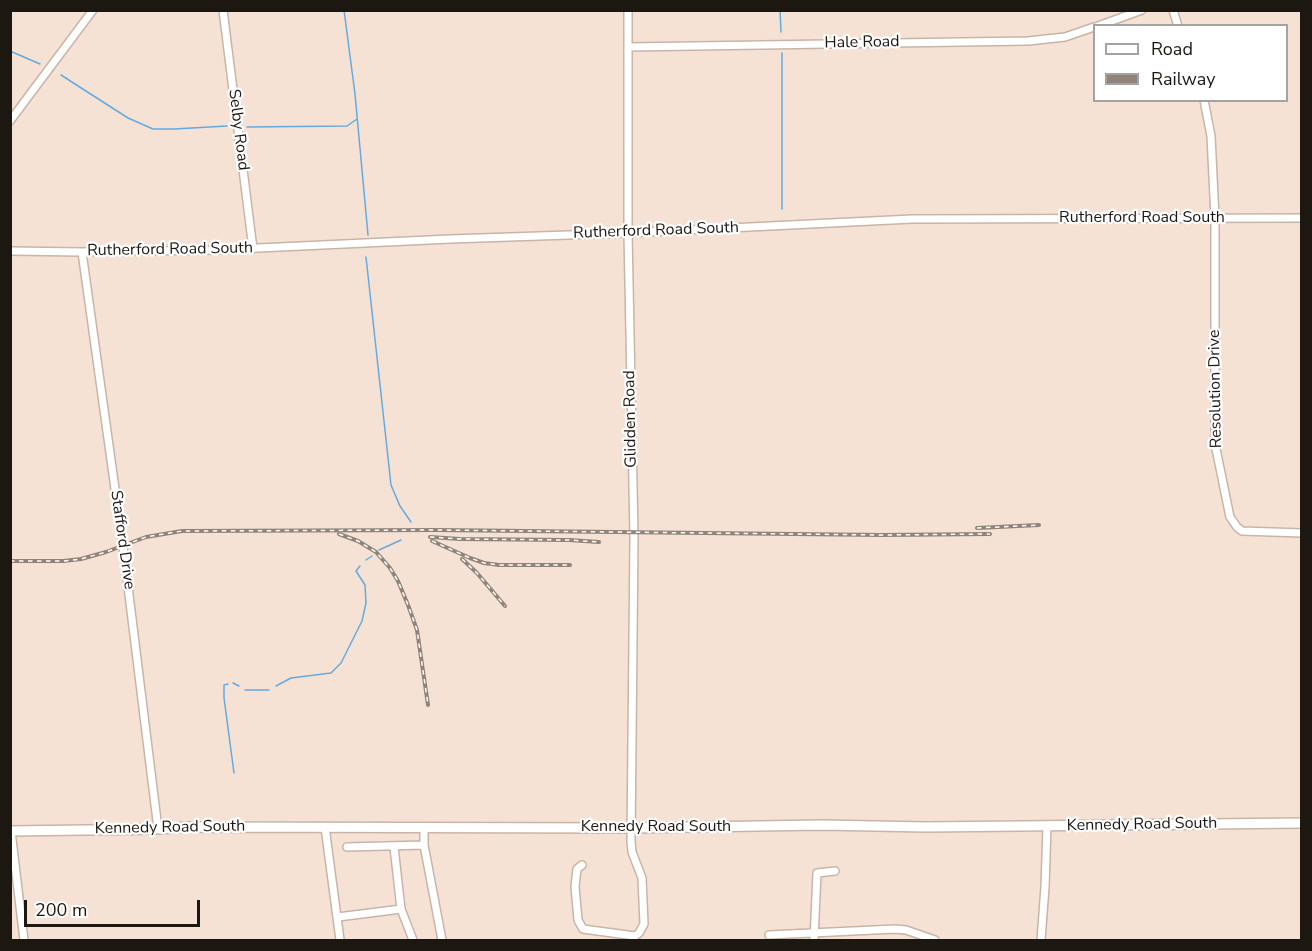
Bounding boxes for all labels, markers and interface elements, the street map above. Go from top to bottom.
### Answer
legend [1093,24,1288,102]
street label: Hale Road [824,33,900,53]
text: Road [1151,37,1193,61]
text: Railway [1151,67,1216,91]
street label: Selby Road [223,88,253,172]
street label: Rutherford Road South [1059,208,1225,228]
street label: Rutherford Road South [573,219,739,243]
street label: Rutherford Road South [87,239,253,261]
street label: Resolution Drive [1205,329,1227,449]
street label: Glidden Road [621,370,641,468]
street label: Stafford Drive [106,489,138,591]
street label: Kennedy Road South [1067,814,1217,836]
street label: Kennedy Road South [95,817,245,839]
street label: Kennedy Road South [581,817,731,837]
scale bar [27,888,202,926]
text: 200 m [35,898,87,922]

